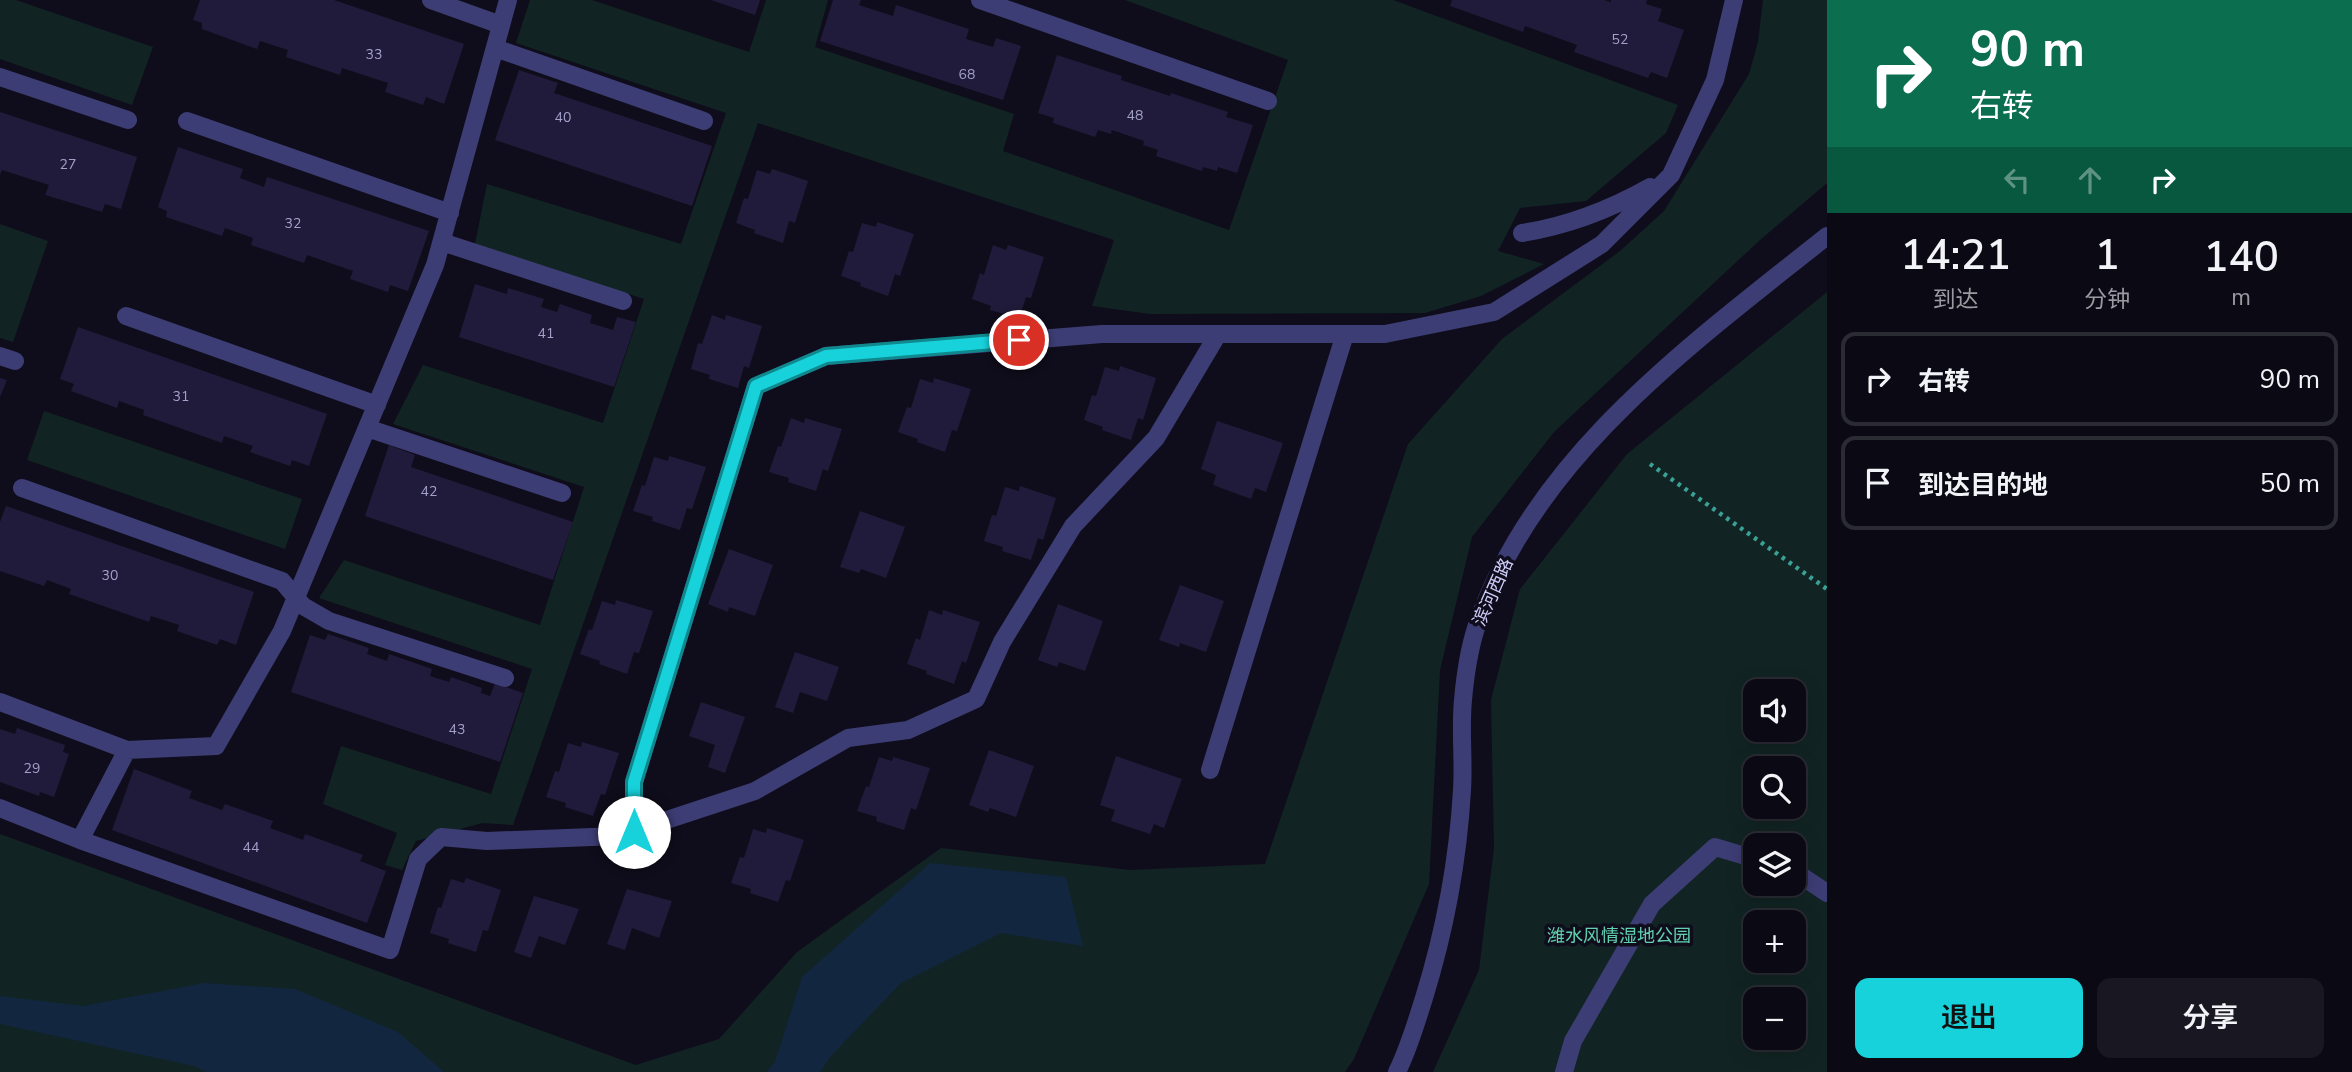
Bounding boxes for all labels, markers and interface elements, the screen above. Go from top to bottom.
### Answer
text: 90 m [1970,16,2085,83]
icon: right [1855,28,1946,119]
house number: 52 [1612,30,1628,49]
house number: 33 [366,45,382,64]
house number: 68 [959,65,975,84]
text: 右转 [1970,85,2034,128]
house number: 48 [1127,106,1143,125]
house number: 40 [555,108,571,127]
house number: 27 [60,155,76,174]
icon: left [1998,161,2036,199]
icon: ahead [2071,161,2109,199]
icon: right [2144,161,2182,199]
house number: 32 [285,214,301,233]
text: 14:21 [1900,227,2011,284]
text: 1 [2094,227,2120,284]
text: 140 [2203,229,2279,286]
text: m [2231,282,2251,313]
text: 到达 [1933,284,1979,315]
text: 分钟 [2084,284,2130,315]
pin [989,310,1049,370]
icon: arrive [1000,321,1038,359]
house number: 41 [538,324,554,343]
icon: right [1859,360,1897,398]
text: 90 m [2260,362,2320,397]
text: 右转 [1918,364,1970,399]
house number: 31 [173,387,189,406]
icon: arrive [1859,464,1897,502]
text: 50 m [2260,466,2320,501]
text: 到达目的地 [1918,468,2048,503]
house number: 42 [421,482,437,501]
street label: 滨河西路 [1467,554,1519,630]
house number: 30 [102,566,118,585]
map controls [1743,679,1806,1050]
button: sound [1743,679,1806,742]
house number: 43 [449,720,465,739]
button: search [1743,756,1806,819]
house number: 29 [24,759,40,778]
position arrow [597,795,671,869]
button: layers [1743,833,1806,896]
house number: 44 [243,838,259,857]
button: + [1743,910,1806,973]
park label: 潍水风情湿地公园 [1547,924,1691,948]
button: 退出 [1855,978,2083,1058]
button: 分享 [2097,978,2324,1058]
button: − [1743,987,1806,1050]

